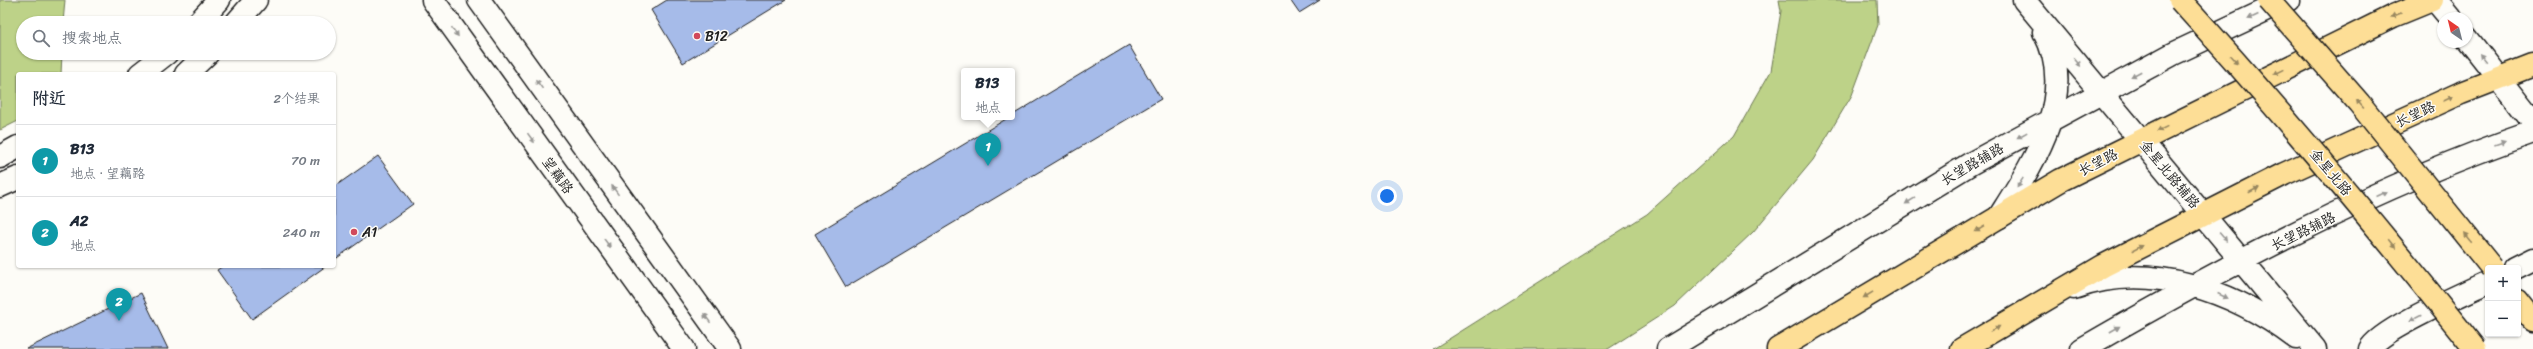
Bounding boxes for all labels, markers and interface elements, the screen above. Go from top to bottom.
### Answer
one-way arrow [2389,12,2401,18]
north arrow [2437,12,2473,48]
one-way arrow [2247,14,2259,20]
search box [16,16,336,60]
place label: B12 [705,24,728,49]
text: 搜索地点 [62,25,122,51]
one-way arrow [451,26,460,37]
icon: search [30,27,52,49]
marker: B12 [692,31,702,41]
one-way arrow [2479,52,2487,63]
one-way arrow [2230,55,2239,65]
one-way arrow [2072,56,2081,67]
popup [961,68,1015,120]
one-way arrow [2273,69,2285,75]
text: B13 [975,70,999,96]
one-way arrow [2131,70,2142,77]
one-way arrow [535,79,543,89]
text: 附近 [32,83,66,113]
text: 2个结果 [273,87,320,110]
street label: 长望路 [2391,94,2440,135]
one-way arrow [2442,95,2454,101]
text: 地点 [975,96,1001,119]
one-way arrow [2355,98,2364,109]
one-way arrow [2157,126,2168,132]
one-way arrow [527,132,535,143]
one-way arrow [2016,132,2028,139]
pin: 1 [975,133,1001,166]
street label: 金星北路辅路 [2133,134,2206,215]
text: B13 [70,136,94,162]
street label: 长望路辅路 [1936,136,2009,193]
one-way arrow [2495,140,2507,146]
street label: 长望路 [2074,142,2123,183]
street label: 金星北路 [2303,143,2358,202]
text: 1 [42,149,48,172]
text: 70 m [291,149,320,172]
street label: 望藕路 [535,151,580,200]
text: 地点 · 望藕路 [70,162,145,185]
one-way arrow [2016,178,2024,188]
one-way arrow [611,184,619,195]
your location [1377,186,1397,206]
one-way arrow [2248,186,2260,193]
one-way arrow [2375,191,2386,197]
one-way arrow [1904,197,1916,204]
street label: 长望路辅路 [2266,205,2340,258]
text: A2 [70,208,89,234]
place label: A1 [361,220,377,245]
text: 2 [41,221,49,244]
text: 240 m [283,221,320,244]
one-way arrow [1974,225,1986,232]
marker: A1 [349,227,359,237]
one-way arrow [2218,231,2227,242]
one-way arrow [2464,232,2473,243]
text: 地点 [70,234,96,257]
one-way arrow [603,238,611,249]
one-way arrow [2387,239,2396,250]
one-way arrow [2132,245,2144,251]
map controls [2485,265,2521,337]
button: + [2485,265,2521,301]
pin: 2 [106,288,132,321]
one-way arrow [1862,292,1874,299]
one-way arrow [2218,293,2229,299]
button: − [2485,301,2521,337]
one-way arrow [703,312,711,323]
one-way arrow [2410,315,2421,321]
one-way arrow [1989,326,2001,333]
one-way arrow [2110,326,2121,333]

